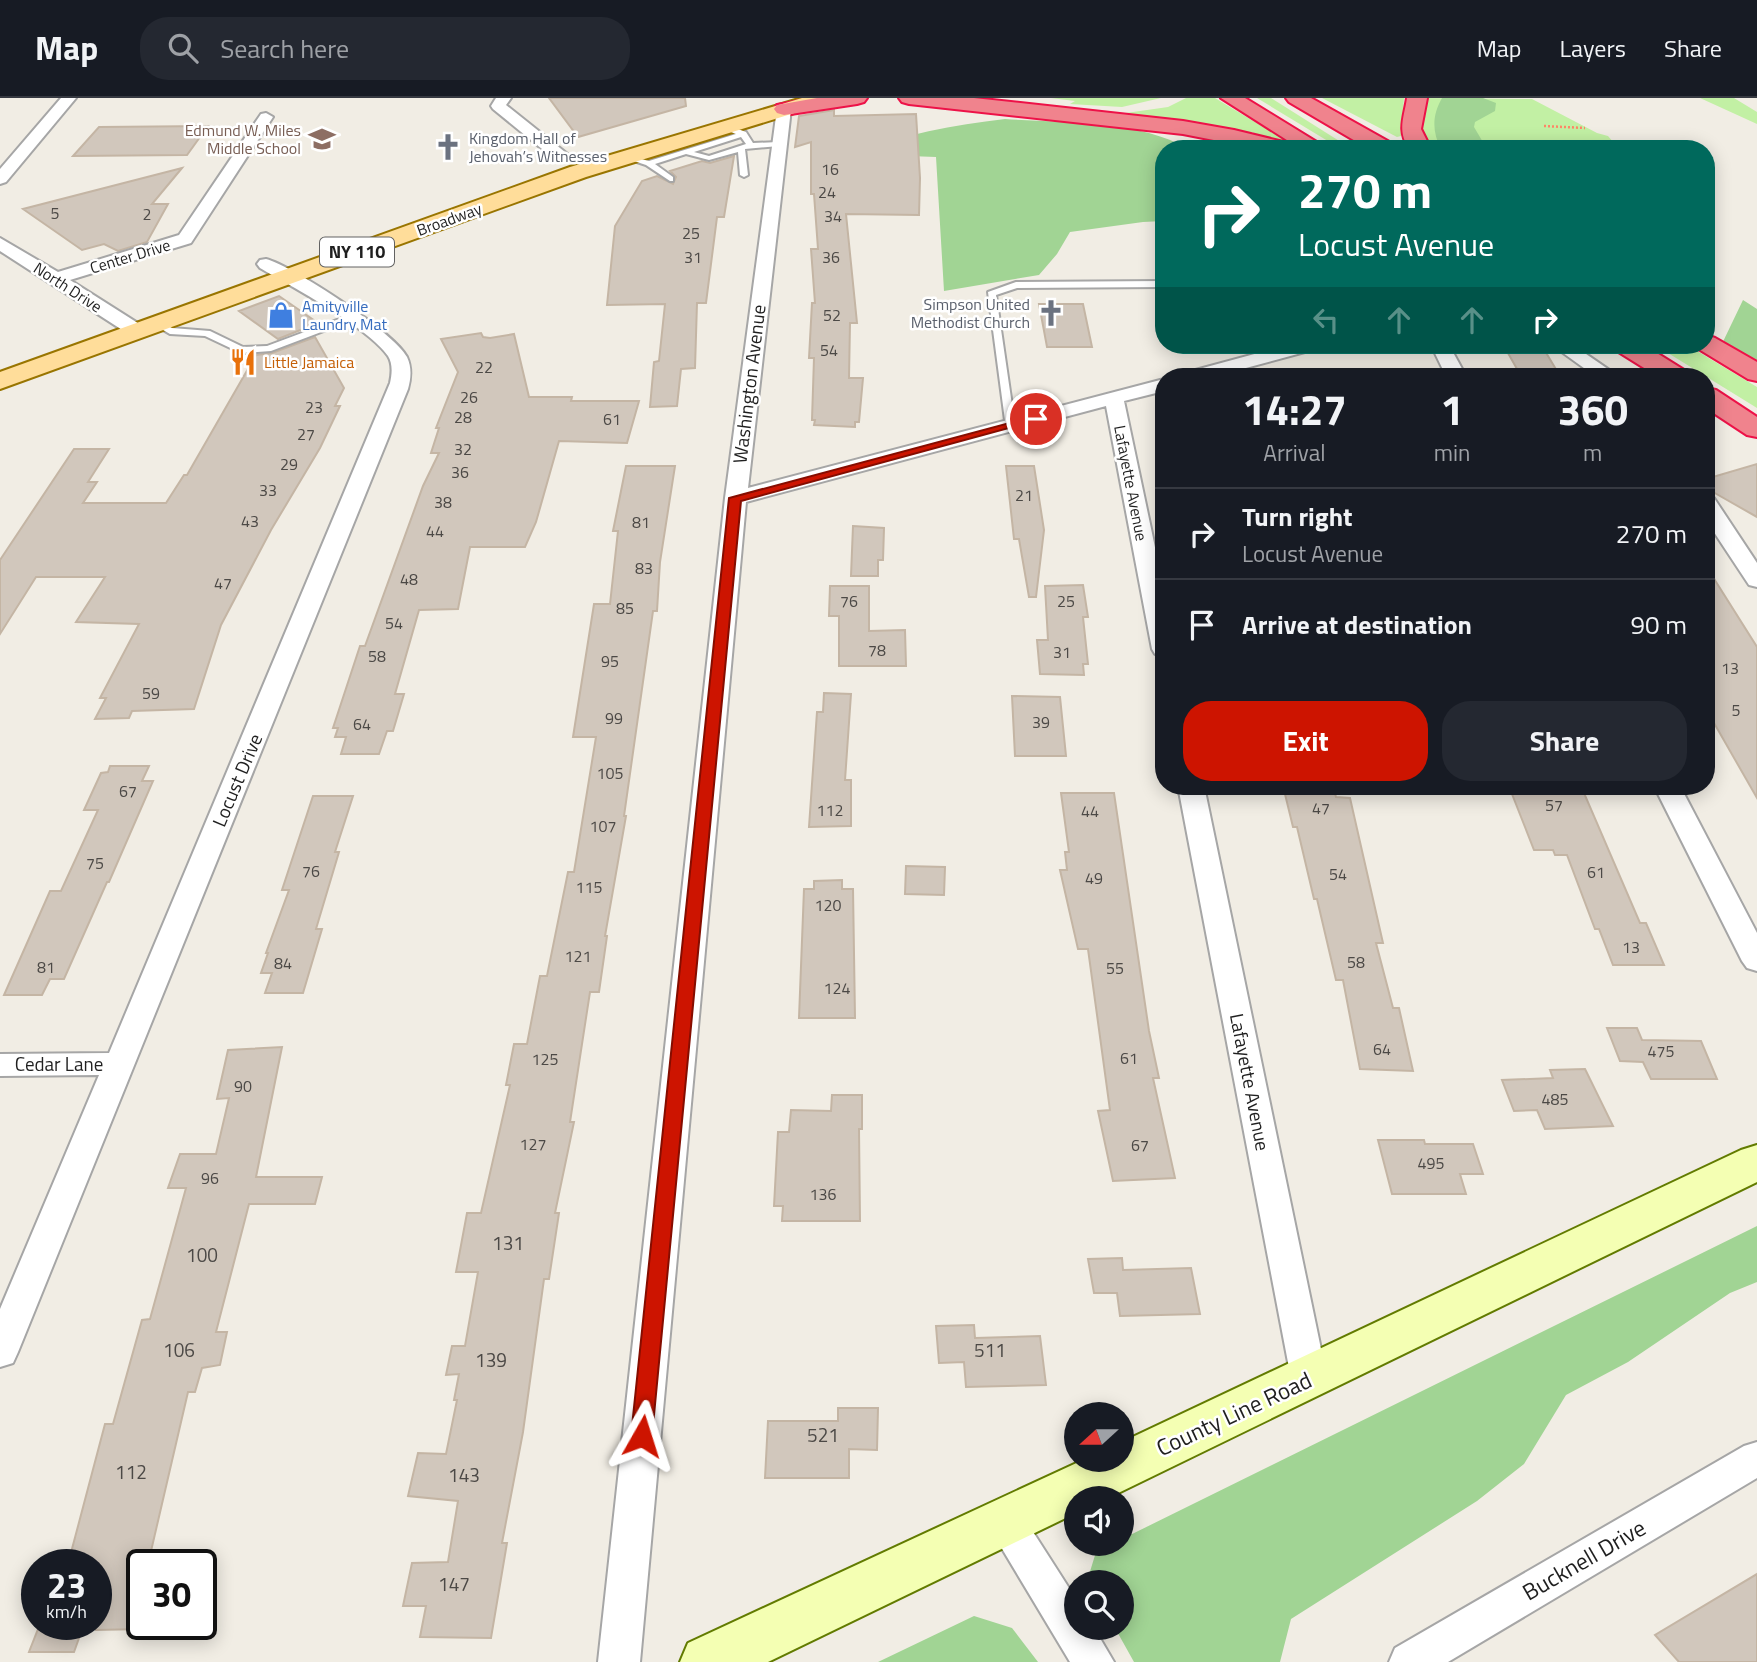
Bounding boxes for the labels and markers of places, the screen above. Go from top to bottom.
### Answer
place label: Edmund W. Miles Middle School [185,118,301,160]
school or university icon: Edmund W. Miles Middle School [307,124,337,154]
place label: Kingdom Hall of Jehovah’s Witnesses [469,126,607,168]
church icon: Kingdom Hall of Jehovah’s Witnesses [433,132,463,162]
place label: Simpson United Methodist Church [911,292,1030,334]
place label: Amityville Laundry Mat [302,294,387,336]
church icon: Simpson United Methodist Church [1036,298,1066,328]
shop icon: Amityville Laundry Mat [266,300,296,330]
restaurant icon: Little Jamaica [228,347,258,377]
place label: Little Jamaica [264,350,354,374]
pin [1006,389,1066,449]

